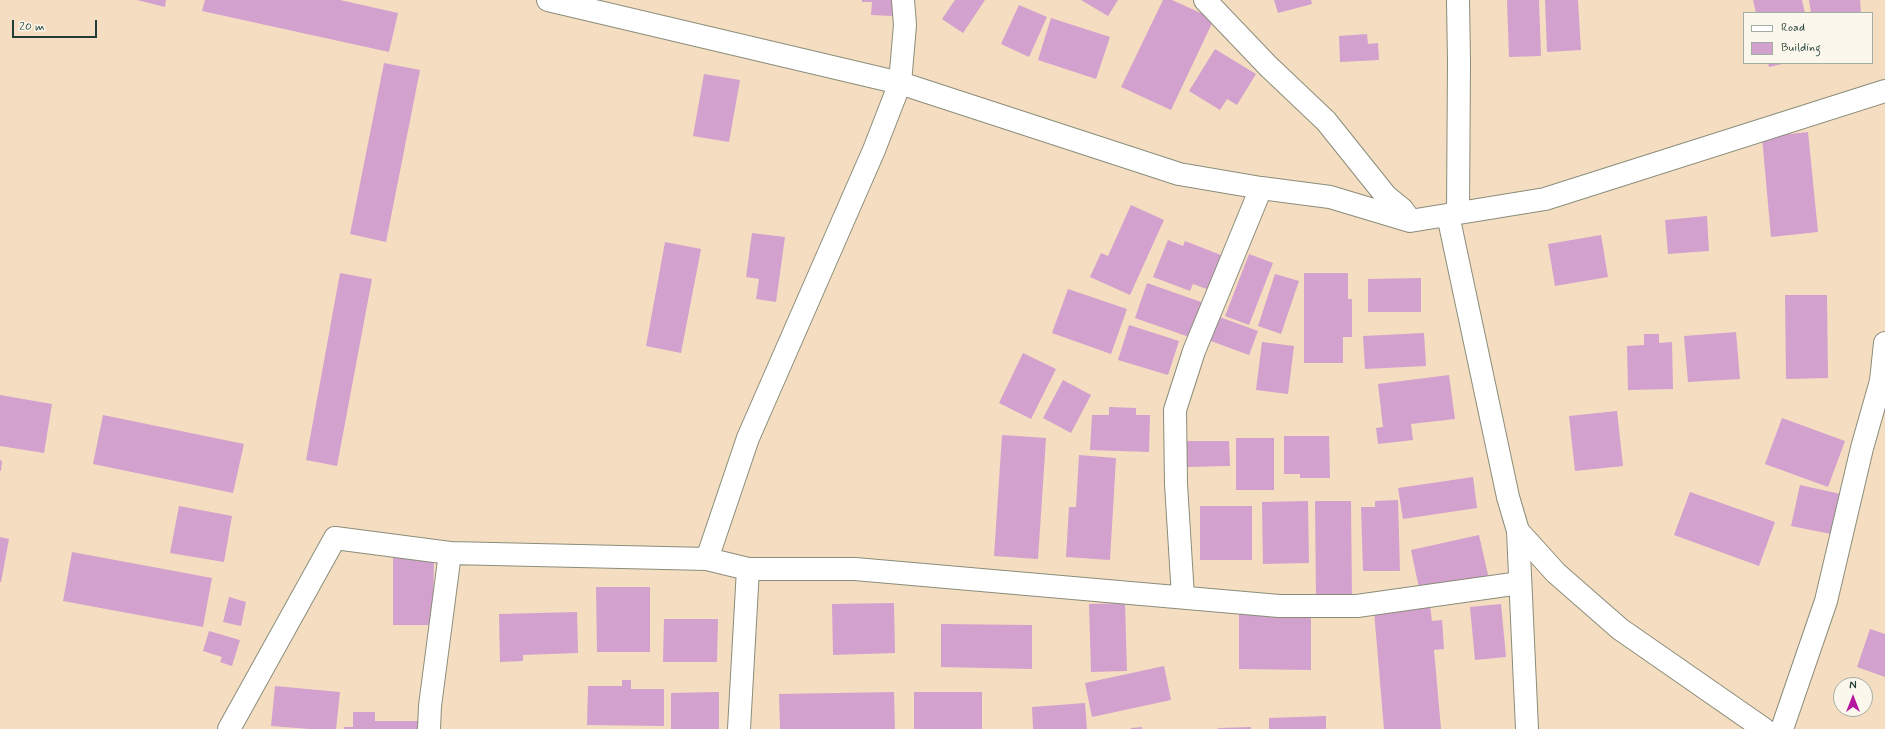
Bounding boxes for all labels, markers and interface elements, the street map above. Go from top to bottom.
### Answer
scale bar [14,12,99,38]
legend [1743,12,1873,64]
text: 20 m [19,19,45,35]
text: Road [1781,20,1805,36]
text: Building [1781,40,1821,56]
north arrow [1833,677,1873,717]
text: N [1849,679,1857,693]

